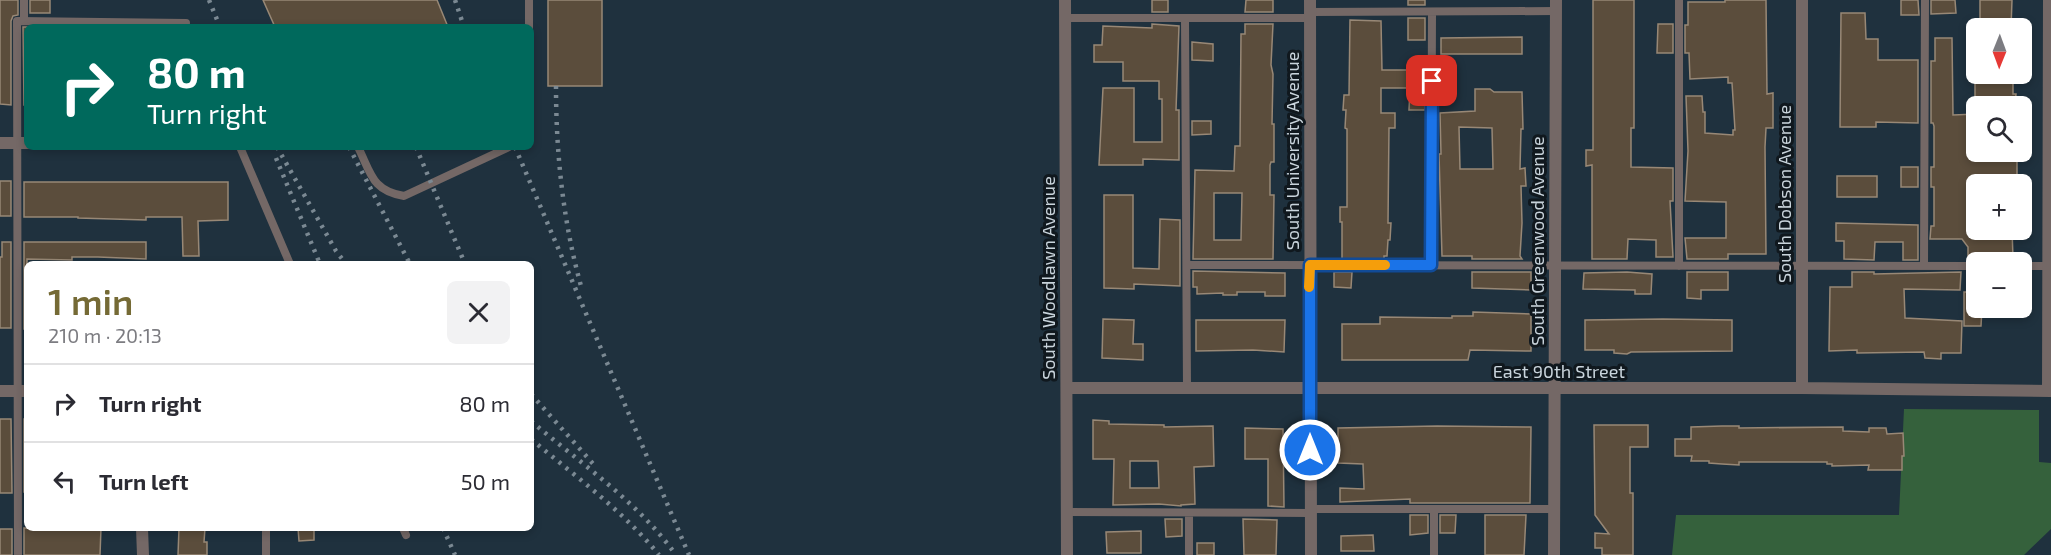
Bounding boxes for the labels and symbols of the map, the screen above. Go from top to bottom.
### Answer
north arrow [1966,18,2032,84]
street label: South University Avenue [1281,52,1303,250]
pin [1406,55,1457,106]
street label: South Dobson Avenue [1773,105,1795,283]
street label: South Greenwood Avenue [1526,136,1548,346]
street label: South Woodlawn Avenue [1037,176,1059,380]
street label: East 90th Street [1493,360,1625,382]
position arrow [1278,418,1342,482]

